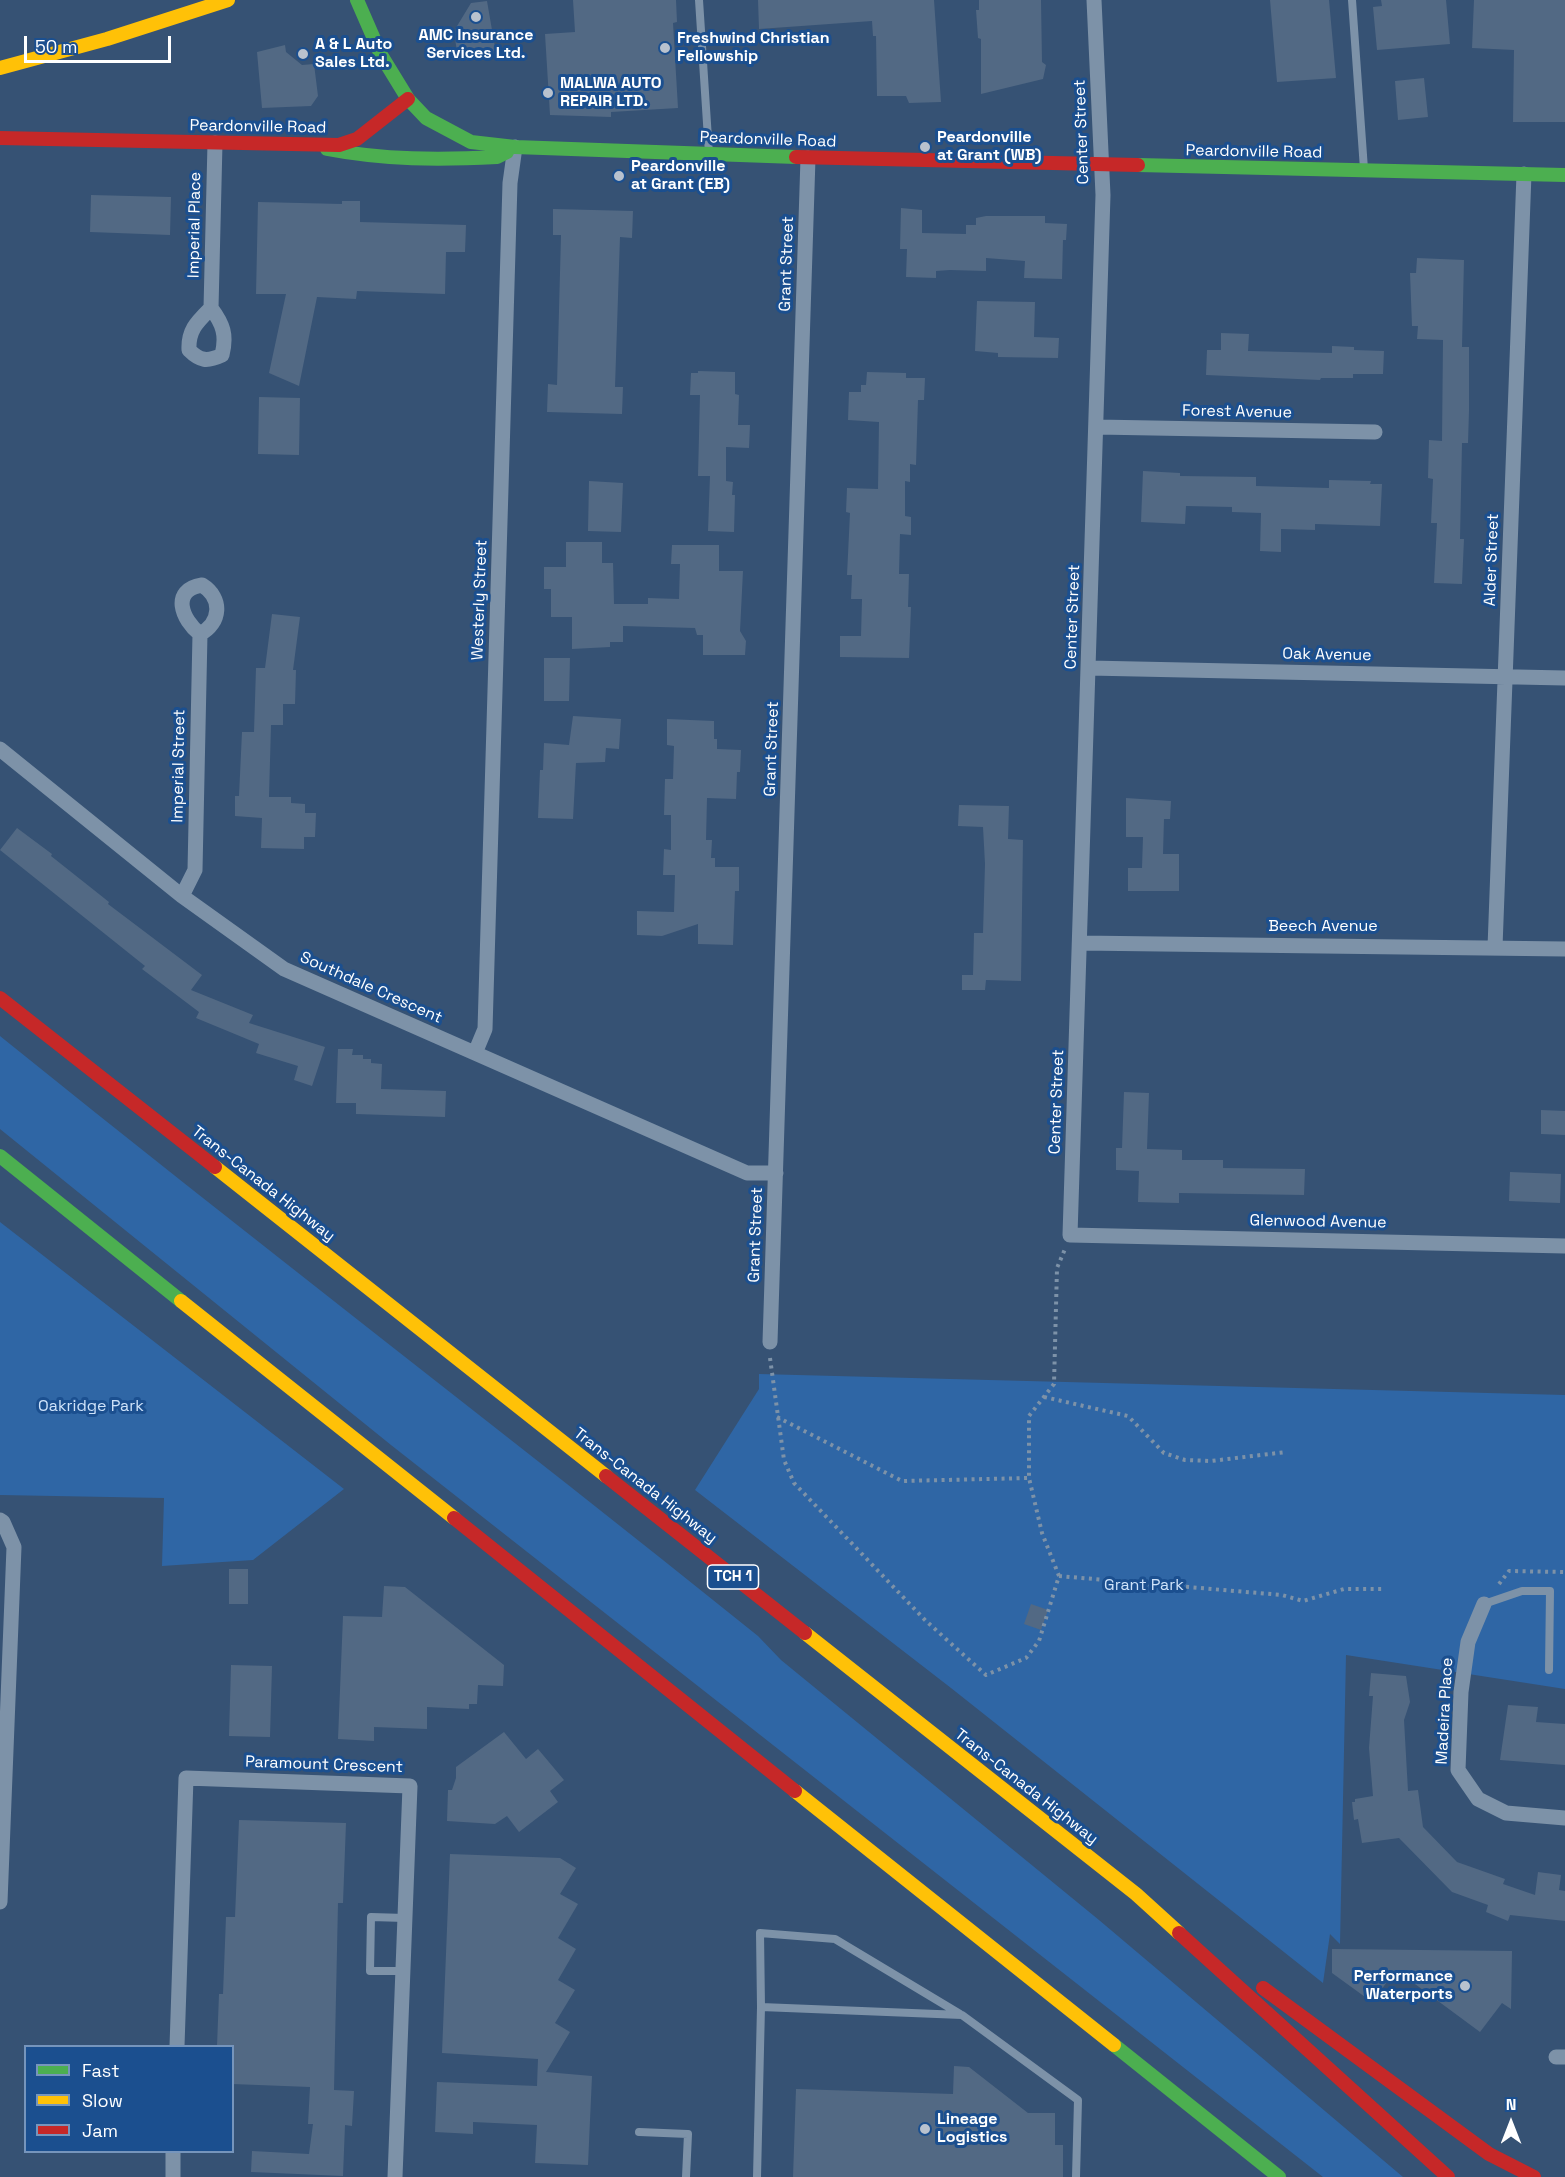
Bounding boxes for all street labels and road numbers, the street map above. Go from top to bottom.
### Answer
street label: Center Street [1071,79,1093,185]
street label: Peardonville Road [189,116,327,138]
street label: Peardonville Road [699,128,837,152]
street label: Peardonville Road [1185,141,1323,163]
street label: Imperial Place [184,172,206,278]
street label: Grant Street [776,216,798,312]
street label: Forest Avenue [1182,401,1292,423]
street label: Alder Street [1481,513,1503,607]
street label: Westerly Street [468,539,492,661]
street label: Center Street [1062,564,1084,670]
street label: Oak Avenue [1282,645,1372,665]
street label: Grant Street [761,701,783,797]
street label: Imperial Street [168,709,190,823]
street label: Beech Avenue [1268,917,1378,937]
street label: Southdale Crescent [297,948,445,1028]
street label: Center Street [1046,1049,1068,1155]
street label: Trans-Canada Highway [188,1122,338,1246]
street label: Grant Street [745,1187,767,1283]
street label: Glenwood Avenue [1249,1211,1387,1233]
street label: Trans-Canada Highway [570,1424,720,1548]
road number: TCH 1 [708,1565,758,1589]
street label: Madeira Place [1433,1657,1457,1765]
street label: Trans-Canada Highway [951,1725,1101,1849]
street label: Paramount Crescent [245,1753,403,1777]

